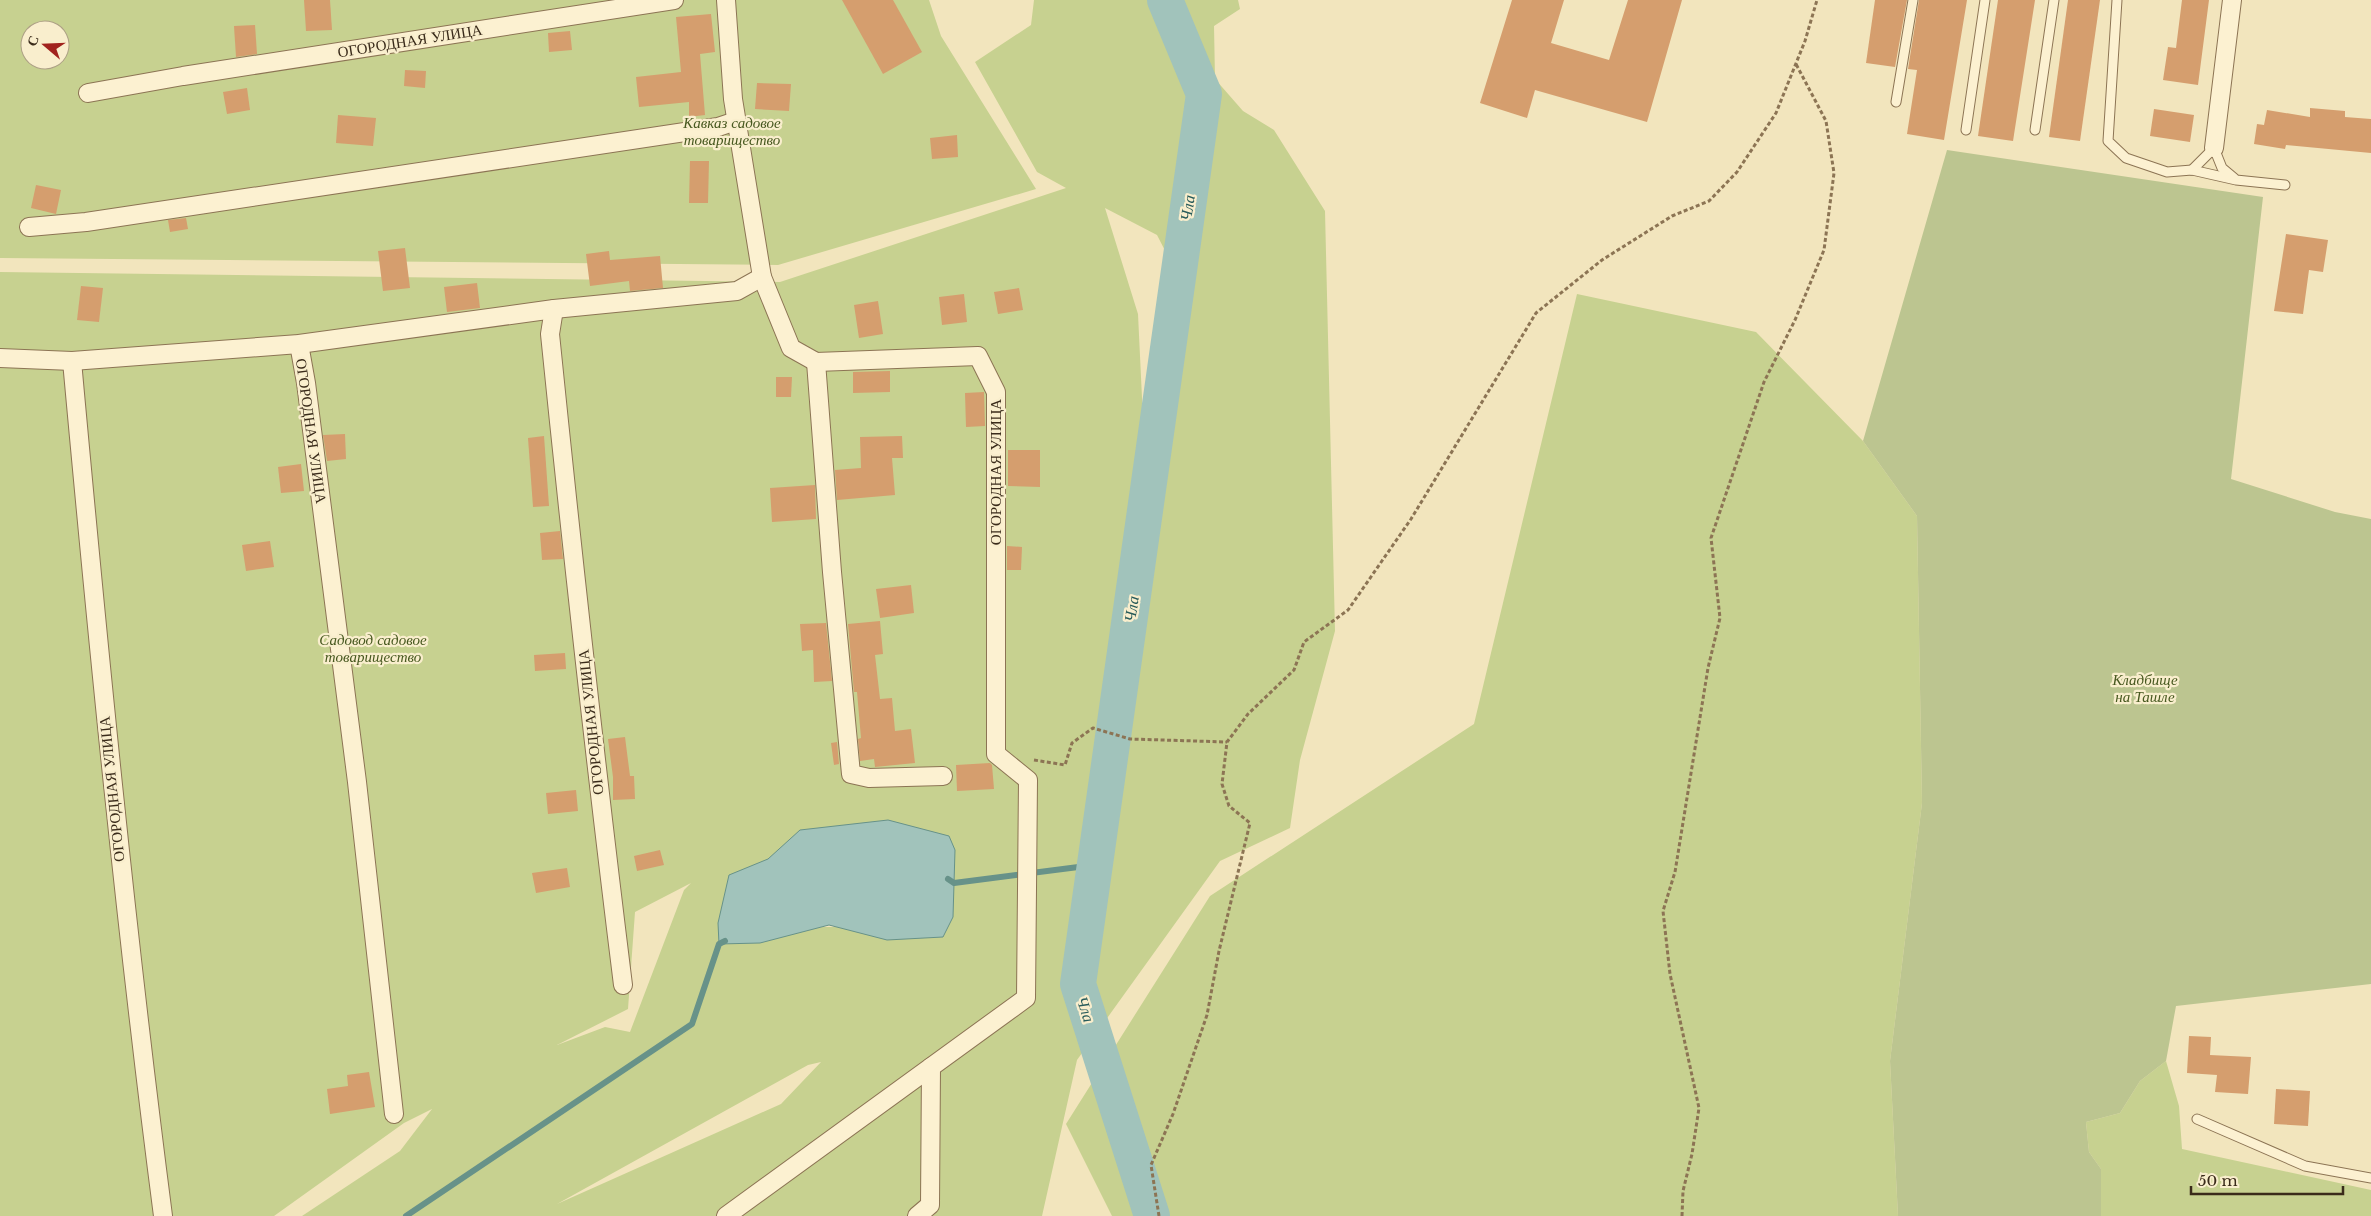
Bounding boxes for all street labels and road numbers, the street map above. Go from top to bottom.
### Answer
street label: ОГОРОДНАЯ УЛИЦА [336,20,484,61]
street label: ОГОРОДНАЯ УЛИЦА [292,357,331,505]
street label: ОГОРОДНАЯ УЛИЦА [986,399,1005,545]
street label: ОГОРОДНАЯ УЛИЦА [573,648,608,796]
street label: ОГОРОДНАЯ УЛИЦА [94,715,129,863]

